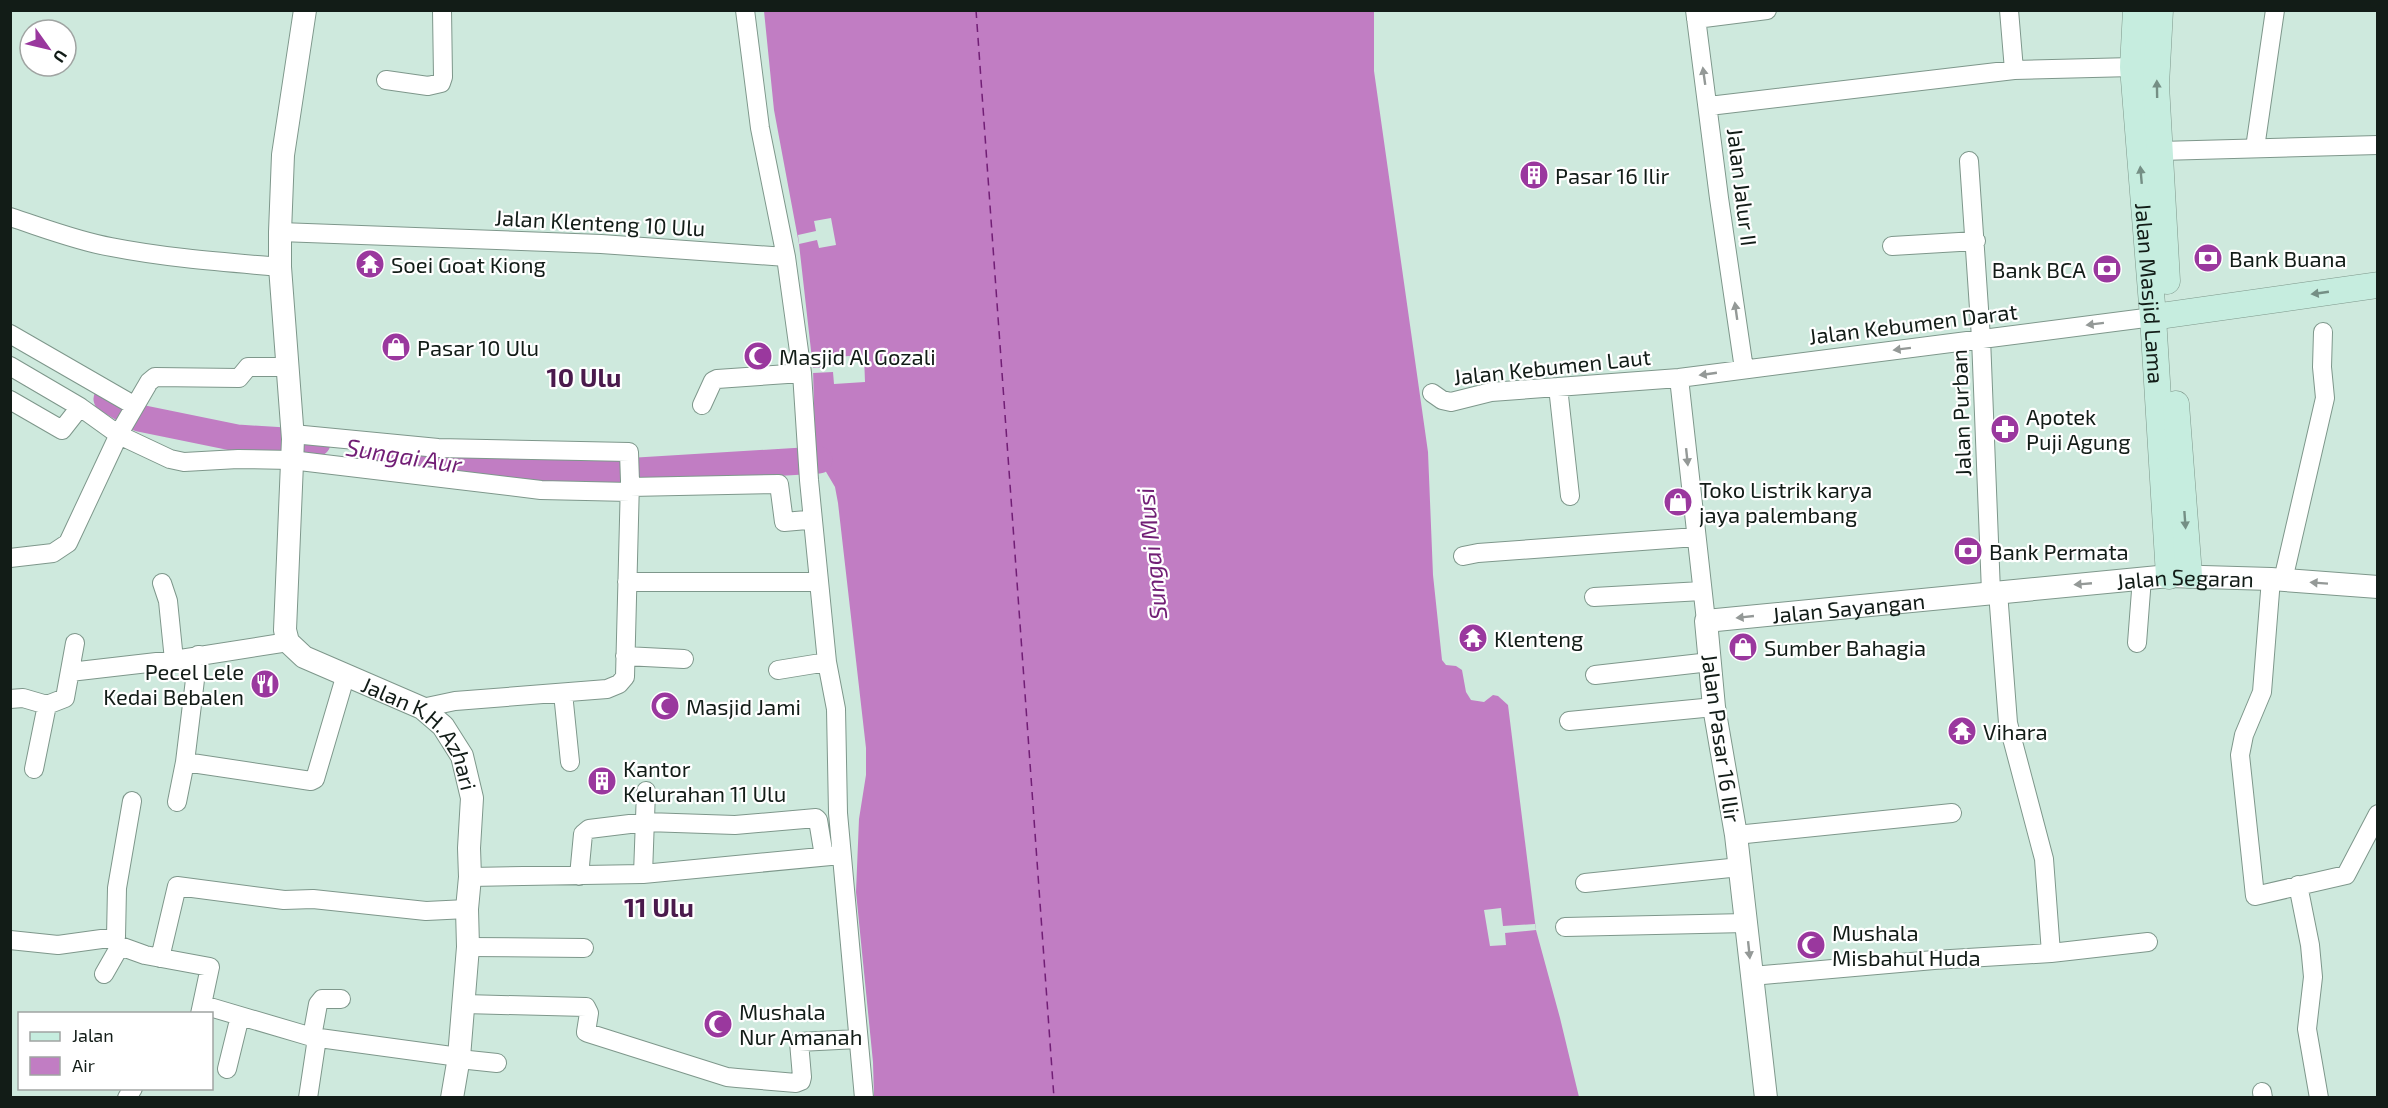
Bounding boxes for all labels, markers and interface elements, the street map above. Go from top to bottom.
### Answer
north arrow [18,18,78,78]
text: U [50,47,72,67]
one-way arrow [1700,67,1709,86]
one-way arrow [2152,79,2162,98]
street label: Jalan Jalur II [1723,126,1763,248]
building icon: Pasar 16 Ilir [1518,159,1550,191]
place label: Pasar 16 Ilir [1555,162,1669,188]
one-way arrow [2136,166,2146,185]
street label: Jalan Masjid Lama [2131,202,2170,385]
street label: Jalan Klenteng 10 Ulu [494,204,706,240]
bank icon: Bank Buana [2192,242,2224,274]
place label: Bank Buana [2229,245,2347,271]
temple icon: Soei Goat Kiong [354,248,386,280]
place label: Soei Goat Kiong [391,251,546,277]
bank icon: Bank BCA [2091,253,2123,285]
place label: Bank BCA [1992,256,2086,282]
one-way arrow [2310,289,2329,298]
street label: Jalan Kebumen Darat [1807,297,2019,349]
one-way arrow [1731,302,1740,321]
one-way arrow [2086,320,2105,329]
shop icon: Pasar 10 Ulu [380,331,412,363]
place label: Pasar 10 Ulu [417,334,539,360]
mosque icon: Masjid Al Gozali [742,340,774,372]
place label: Masjid Al Gozali [779,343,936,370]
street label: Jalan Kebumen Laut [1452,343,1652,389]
one-way arrow [1892,344,1911,353]
street label: Jalan Purban [1945,349,1975,477]
district label: 10 Ulu [546,361,622,392]
one-way arrow [1699,370,1718,379]
place label: Apotek Puji Agung [2026,403,2130,455]
pharmacy icon: Apotek Puji Agung [1989,413,2021,445]
water label: Sungai Aur [344,432,465,479]
one-way arrow [1682,448,1692,467]
place label: Toko Listrik karya jaya palembang [1699,476,1872,528]
shop icon: Toko Listrik karya jaya palembang [1662,486,1694,518]
water label: Sungai Musi [1130,487,1172,621]
one-way arrow [2180,510,2189,529]
bank icon: Bank Permata [1952,535,1984,567]
place label: Bank Permata [1989,538,2129,564]
street label: Jalan Segaran [2115,563,2254,594]
one-way arrow [2310,578,2329,587]
one-way arrow [2073,579,2092,588]
street label: Jalan Sayangan [1771,587,1926,628]
one-way arrow [1735,612,1754,622]
temple icon: Klenteng [1457,622,1489,654]
place label: Klenteng [1494,625,1583,651]
shop icon: Sumber Bahagia [1727,631,1759,663]
place label: Sumber Bahagia [1764,634,1926,660]
street label: Jalan Pasar 16 Ilir [1697,652,1747,824]
place label: Pecel Lele Kedai Bebalen [103,658,244,709]
restaurant icon: Pecel Lele Kedai Bebalen [249,668,281,700]
street label: Jalan K.H. Azhari [358,671,483,793]
mosque icon: Masjid Jami [649,690,681,722]
place label: Masjid Jami [686,693,801,720]
temple icon: Vihara [1946,715,1978,747]
place label: Vihara [1983,718,2048,744]
place label: Kantor Kelurahan 11 Ulu [623,755,786,806]
building icon: Kantor Kelurahan 11 Ulu [586,765,618,797]
district label: 11 Ulu [624,891,694,922]
place label: Mushala Misbahul Huda [1832,919,1981,970]
mosque icon: Mushala Misbahul Huda [1795,929,1827,961]
one-way arrow [1744,940,1754,959]
place label: Mushala Nur Amanah [739,998,862,1049]
mosque icon: Mushala Nur Amanah [702,1008,734,1040]
legend [18,1012,213,1090]
text: Jalan [72,1024,114,1046]
text: Air [72,1054,95,1076]

